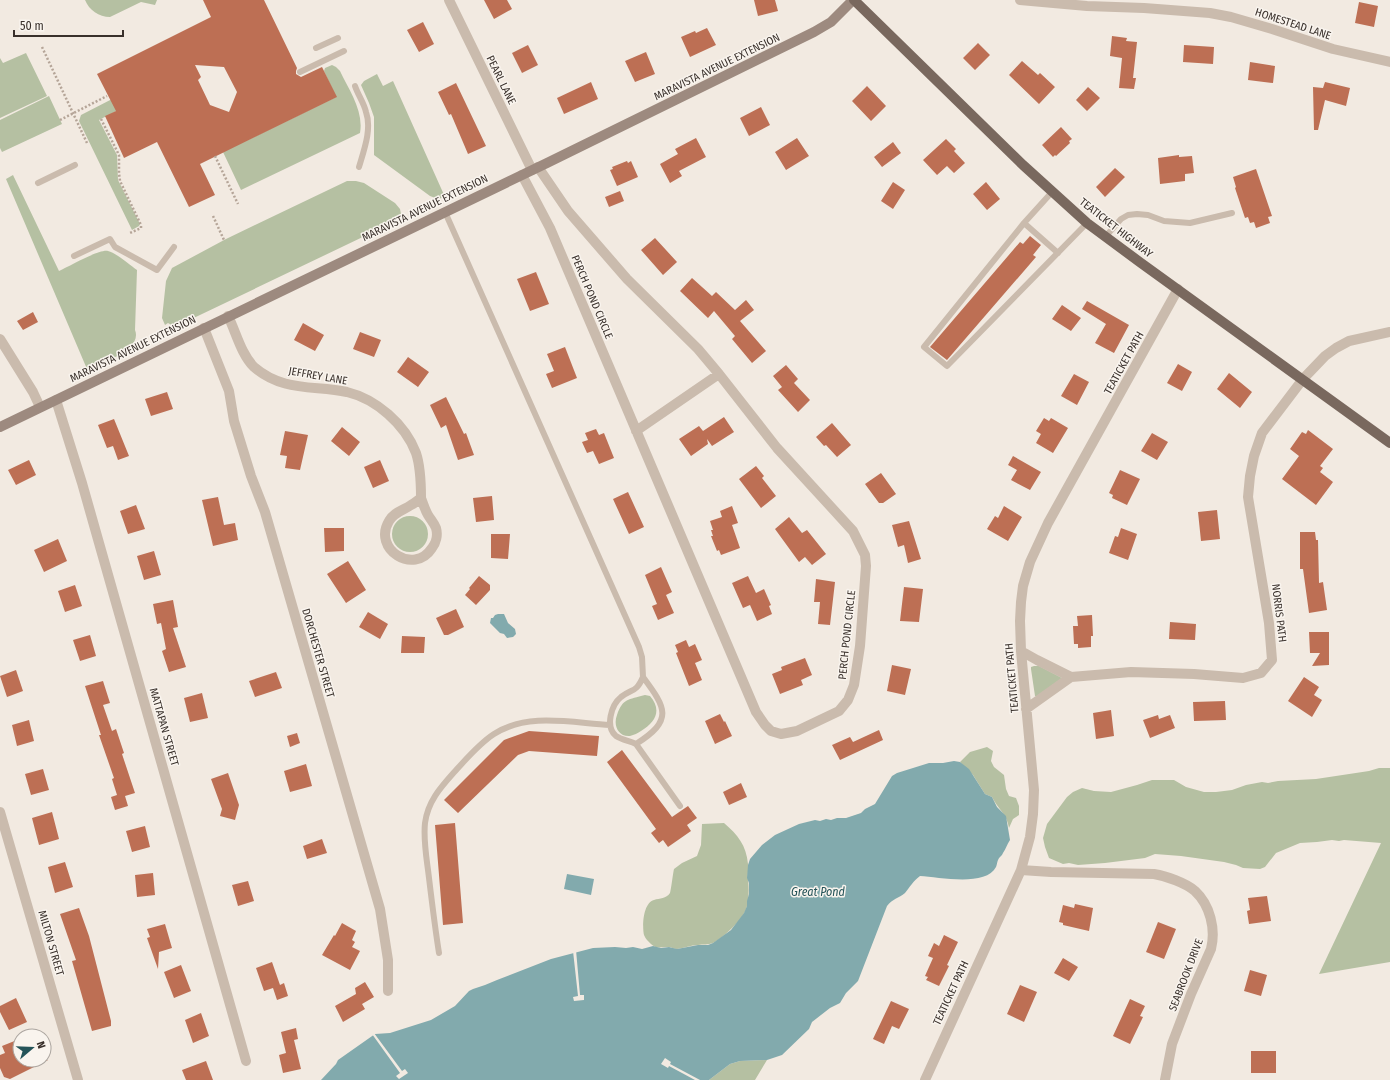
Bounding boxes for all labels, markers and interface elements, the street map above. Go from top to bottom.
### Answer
street label: HOMESTEAD LANE [1253,6,1333,42]
scale bar [14,12,123,38]
text: 50 m [20,19,44,33]
street label: MARAVISTA AVENUE EXTENSION [652,31,782,103]
street label: PEARL LANE [484,53,518,107]
street label: MARAVISTA AVENUE EXTENSION [360,172,490,244]
street label: TEATICKET HIGHWAY [1077,195,1156,261]
street label: PERCH POND CIRCLE [568,253,616,341]
street label: MARAVISTA AVENUE EXTENSION [68,313,198,385]
street label: TEATICKET PATH [1101,329,1147,397]
street label: JEFFREY LANE [288,364,348,388]
street label: NORRIS PATH [1269,583,1289,643]
street label: PERCH POND CIRCLE [836,590,858,680]
street label: DORCHESTER STREET [299,607,337,700]
street label: TEATICKET PATH [1002,643,1022,713]
street label: MATTAPAN STREET [147,687,182,768]
water label: Great Pond [791,885,846,899]
street label: MILTON STREET [35,909,67,978]
street label: SEABROOK DRIVE [1166,937,1206,1013]
street label: TEATICKET PATH [930,959,972,1027]
north arrow [12,1028,52,1068]
text: N [34,1040,48,1050]

